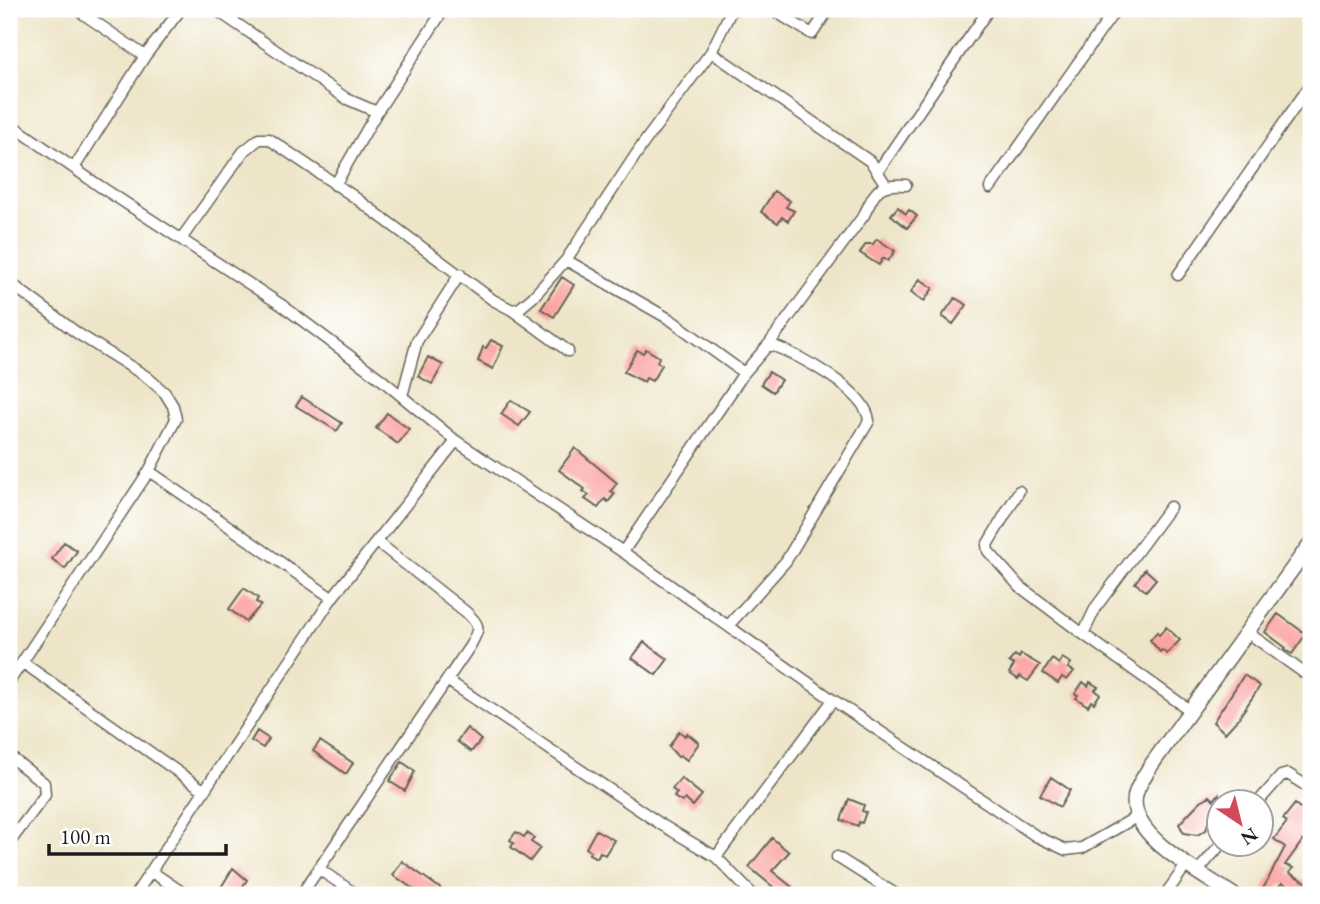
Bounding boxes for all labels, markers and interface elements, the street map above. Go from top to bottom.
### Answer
north arrow [1204,788,1274,858]
scale bar [49,813,226,857]
text: N [1235,822,1263,852]
text: 100 m [60,823,111,850]

